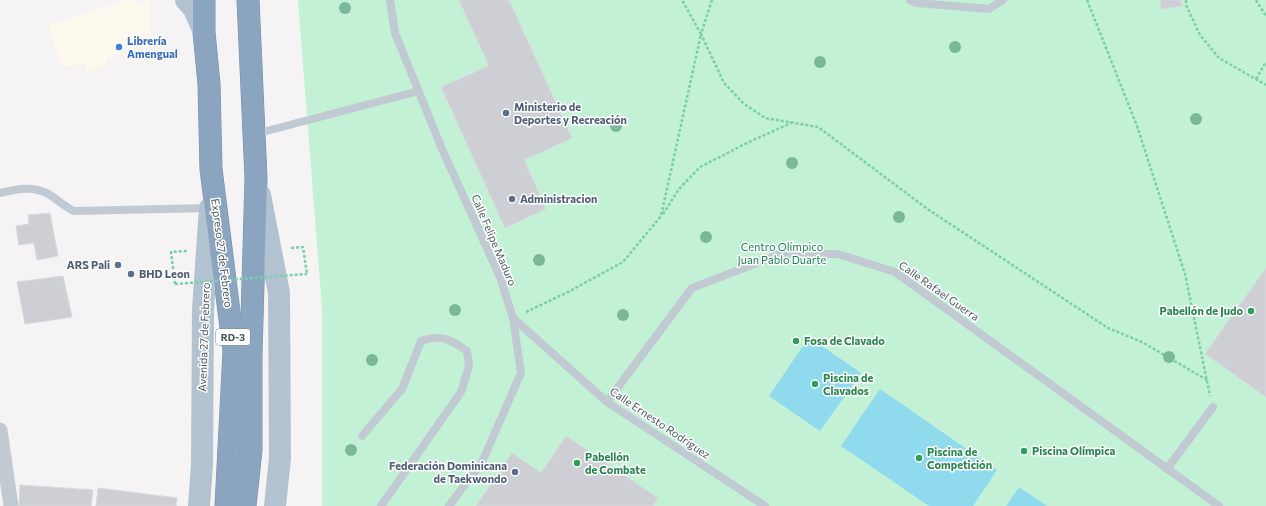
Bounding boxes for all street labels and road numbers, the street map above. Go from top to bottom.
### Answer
street label: Calle Felipe Maduro [469,192,520,288]
street label: Expreso 27 de Febrero [209,198,236,309]
street label: Calle Rafael Guerra [897,258,982,323]
street label: Avenida 27 de Febrero [195,282,212,392]
road number: RD-3 [216,329,250,345]
street label: Calle Ernesto Rodríguez [608,384,713,461]

